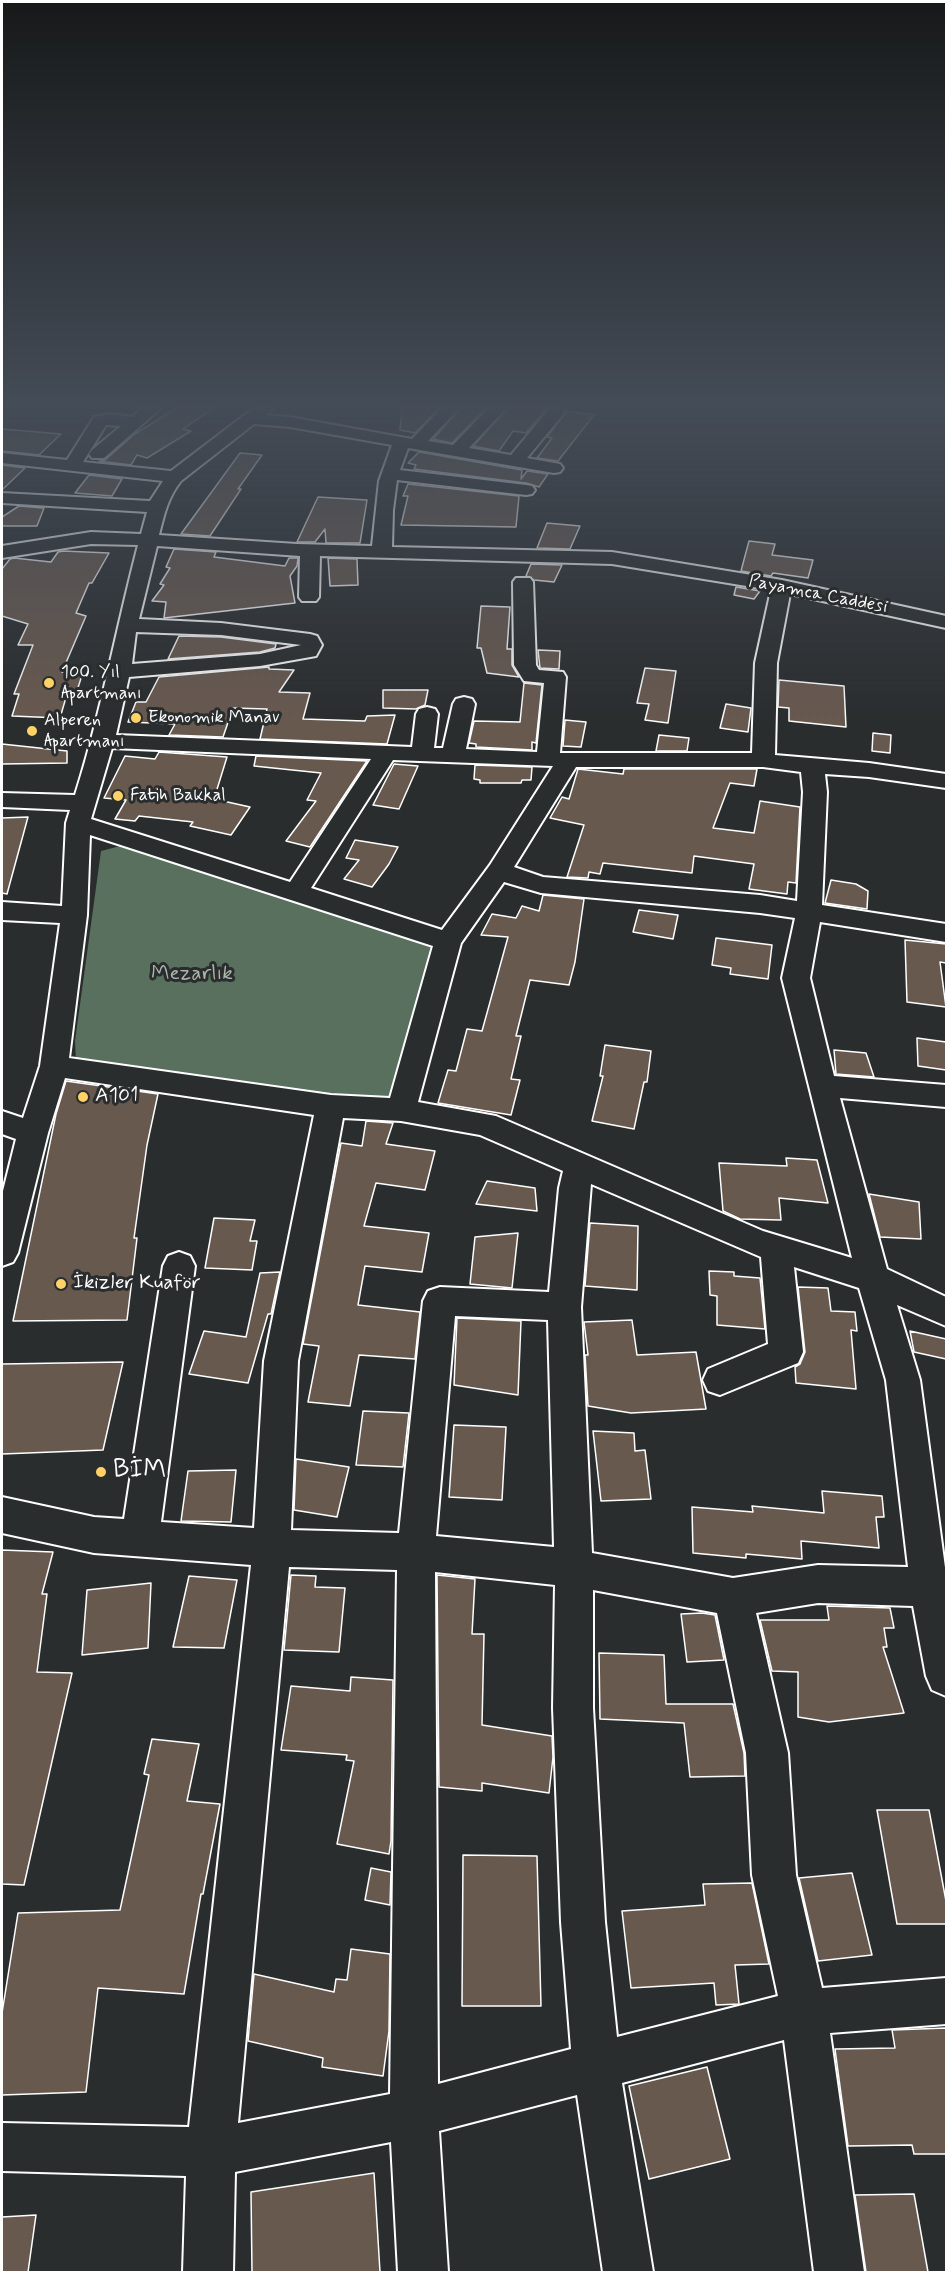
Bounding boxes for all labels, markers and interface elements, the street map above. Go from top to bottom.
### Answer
street label: Payamca Caddesi [747,571,889,619]
place label: 100. Yıl Apartmanı [61,662,142,704]
marker: 100. Yıl Apartmanı [42,676,56,690]
place label: Ekonomik Manav [148,707,280,729]
place label: Alperen Apartmanı [44,710,125,752]
marker: Ekonomik Manav [129,711,143,725]
marker: Alperen Apartmanı [25,724,39,738]
place label: Fatih Bakkal [130,785,226,807]
marker: Fatih Bakkal [111,789,125,803]
park label: Mezarlık [151,962,233,988]
place label: A101 [95,1084,138,1110]
marker: A101 [76,1090,90,1104]
place label: İkizler Kuaför [73,1271,201,1297]
marker: İkizler Kuaför [54,1277,68,1291]
place label: BİM [113,1456,166,1488]
marker: BİM [94,1465,108,1479]

